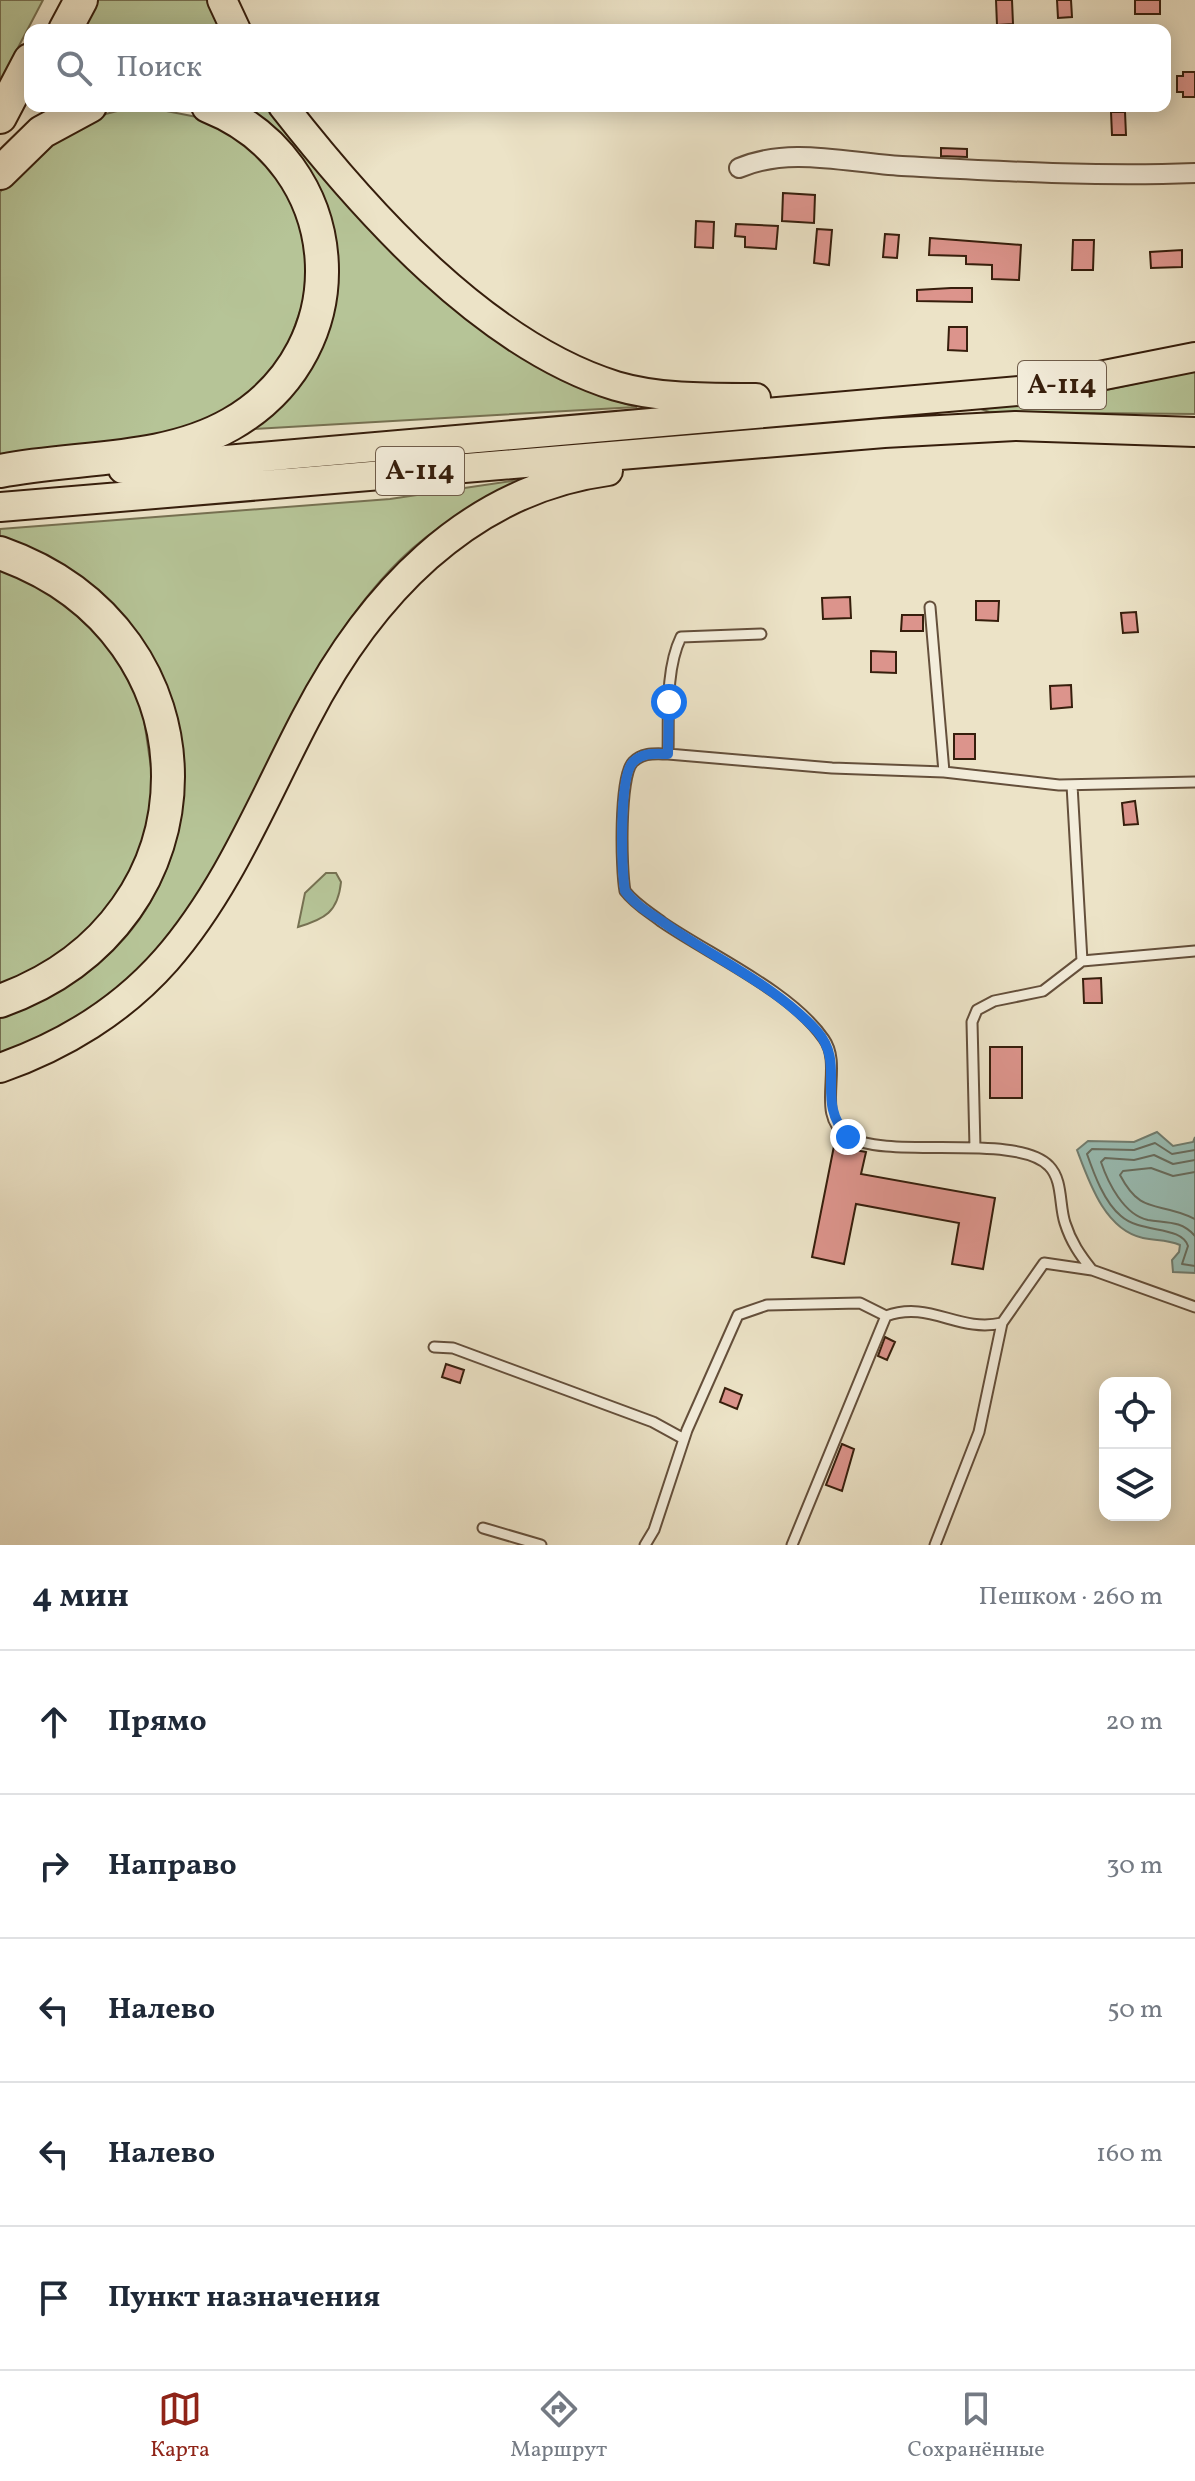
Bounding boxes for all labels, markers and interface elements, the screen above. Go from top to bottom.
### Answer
search box [24,24,1171,112]
icon: search [52,46,96,90]
text: Поиск [116,47,202,89]
road number: А-114 [1018,361,1106,409]
road number: А-114 [376,447,464,495]
route start [651,684,687,720]
route end [830,1119,866,1155]
map controls [1099,1377,1171,1521]
button: locate [1099,1377,1171,1449]
button: layers [1099,1449,1171,1521]
text: 4 мин [32,1574,129,1621]
text: Пешком · 260 m [979,1579,1163,1615]
icon: ahead [32,1700,76,1744]
text: Прямо [108,1701,207,1743]
text: 20 m [1105,1704,1163,1740]
icon: right [32,1844,76,1888]
text: Направо [108,1845,237,1887]
text: 30 m [1106,1848,1163,1884]
icon: left [32,1988,76,2032]
text: Налево [108,1989,215,2031]
text: 50 m [1107,1992,1163,2028]
icon: left [32,2132,76,2176]
text: Налево [108,2133,215,2175]
text: 160 m [1096,2136,1163,2172]
icon: arrive [32,2276,76,2320]
text: Пункт назначения [108,2277,380,2319]
tab: Карта [150,2387,210,2466]
tab: Маршрут [510,2387,607,2466]
tab: Сохранённые [908,2387,1045,2466]

